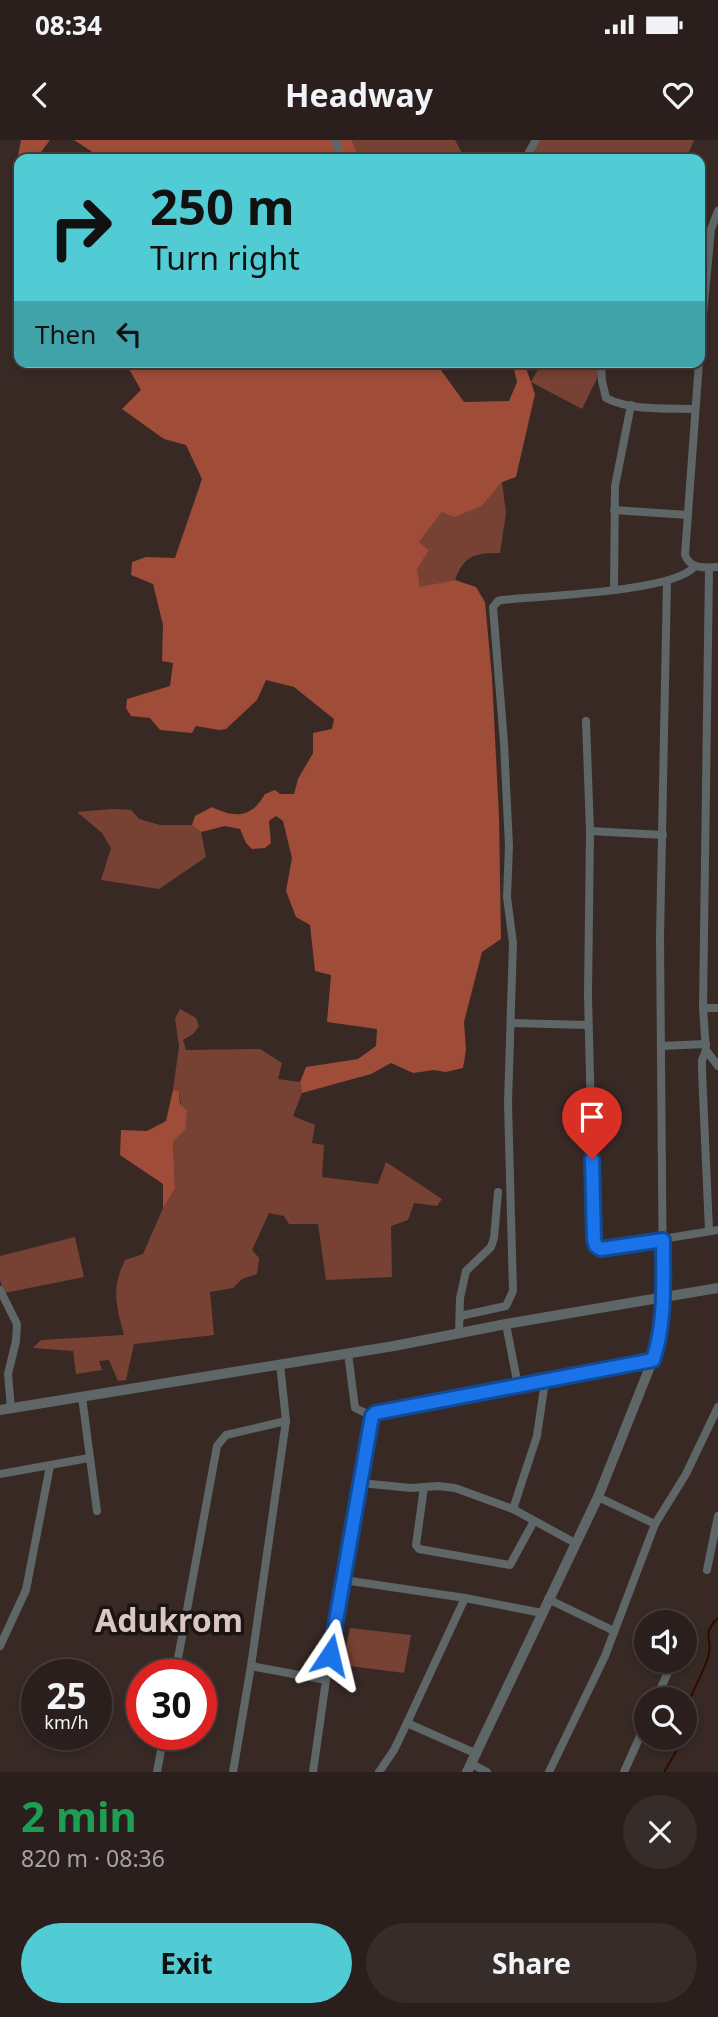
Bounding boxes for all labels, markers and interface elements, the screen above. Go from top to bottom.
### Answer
text: 08:34 [35,7,102,43]
text: Headway [285,73,433,116]
icon: back [21,76,59,114]
icon: heart [659,76,697,114]
text: 250 m [150,173,295,239]
icon: right [35,182,126,273]
text: Turn right [150,236,300,279]
icon: left [110,315,148,353]
text: Then [35,316,96,352]
pin [562,1087,622,1159]
icon: arrive [573,1098,611,1136]
district label: Adukrom [95,1598,243,1641]
map controls [634,1610,697,1750]
button: sound [634,1610,697,1673]
position arrow [293,1618,367,1692]
speed limit sign: 30 [126,1659,217,1750]
text: 25 [46,1672,87,1719]
button: search [634,1687,697,1750]
text: km/h [44,1710,89,1734]
text: 2 min [21,1787,137,1844]
button: close [623,1795,697,1869]
text: 820 m · 08:36 [21,1842,165,1874]
button: Exit [21,1923,352,2003]
button: Share [366,1923,697,2003]

